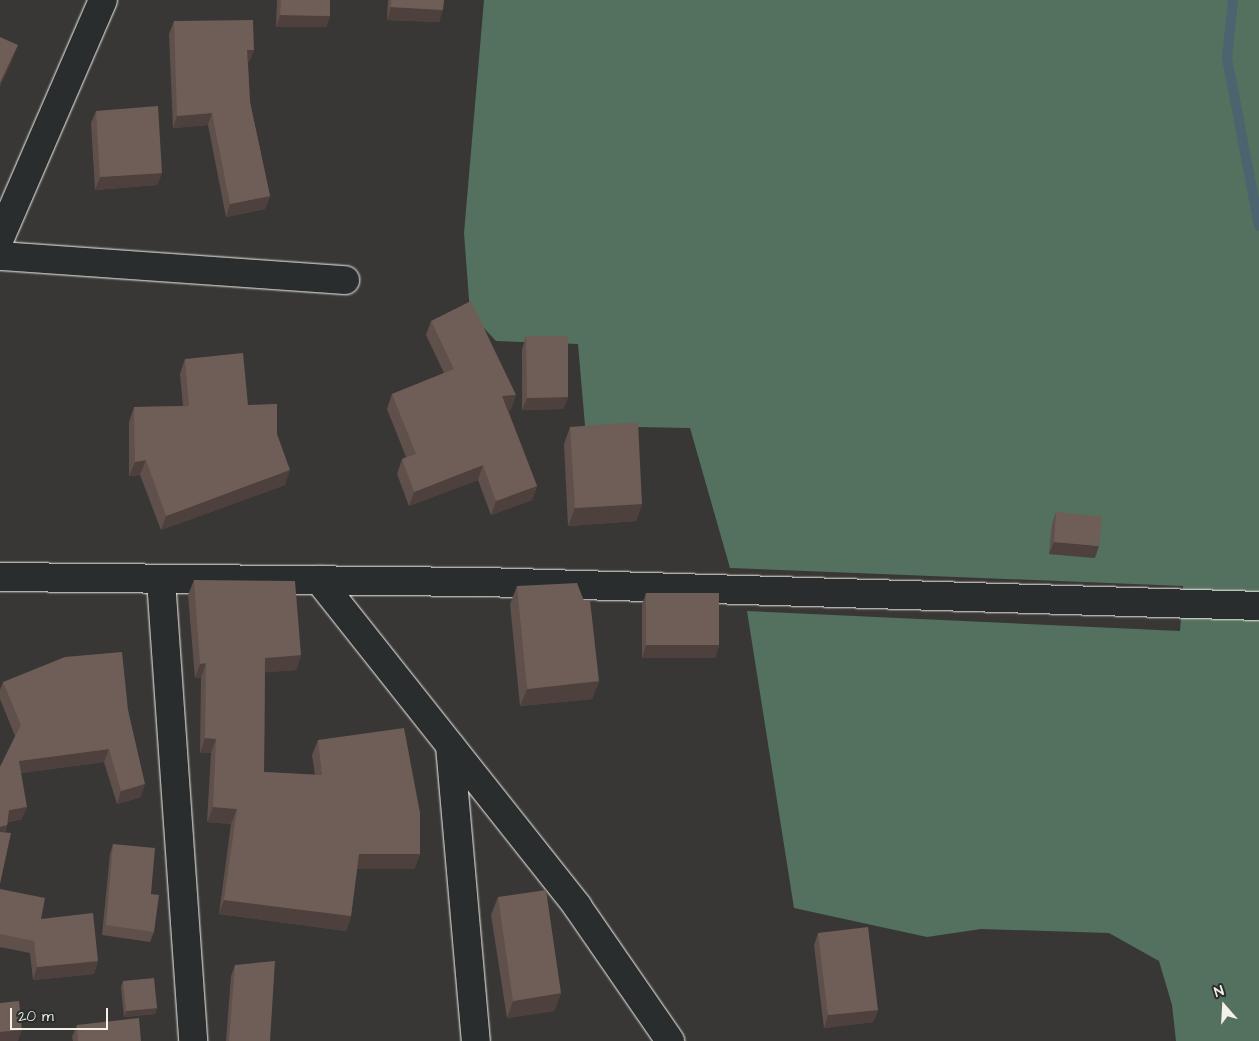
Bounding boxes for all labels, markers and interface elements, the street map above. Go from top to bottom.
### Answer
north arrow [1199,981,1249,1031]
text: N [1212,981,1227,1003]
scale bar [12,998,110,1030]
text: 20 m [18,1006,54,1027]

